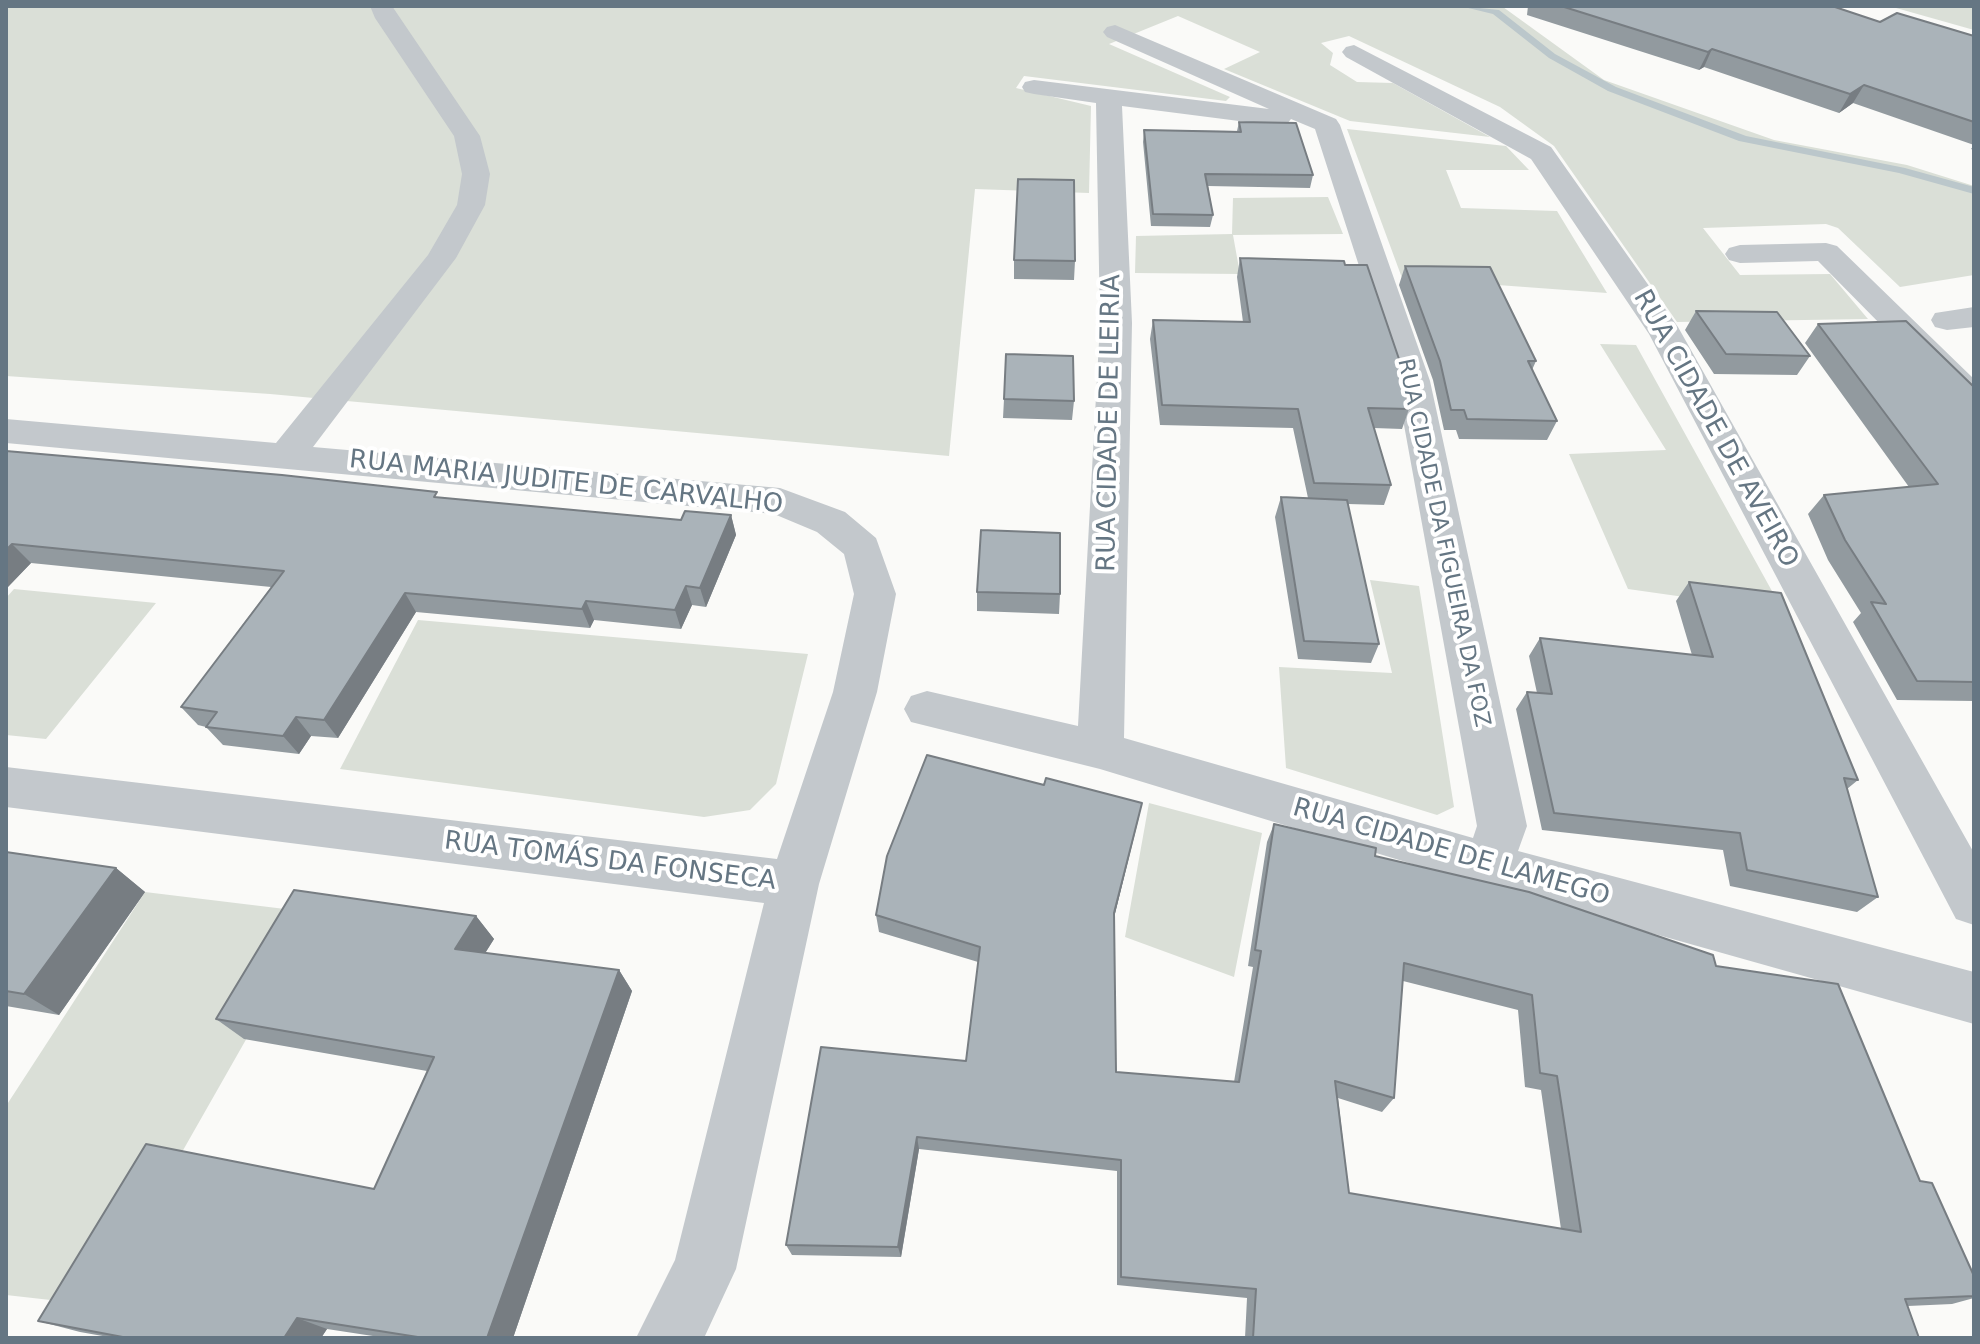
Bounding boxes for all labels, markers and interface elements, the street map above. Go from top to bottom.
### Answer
street label: RUA CIDADE DE LEIRIA [1092,274,1128,572]
street label: RUA CIDADE DE AVEIRO [1626,285,1804,573]
street label: RUA CIDADE DA FIGUEIRA DA FOZ [1391,356,1495,730]
street label: RUA MARIA JUDITE DE CARVALHO [348,445,784,521]
street label: RUA CIDADE DE LAMEGO [1289,793,1613,913]
street label: RUA TOMÁS DA FONSECA [442,826,778,898]

